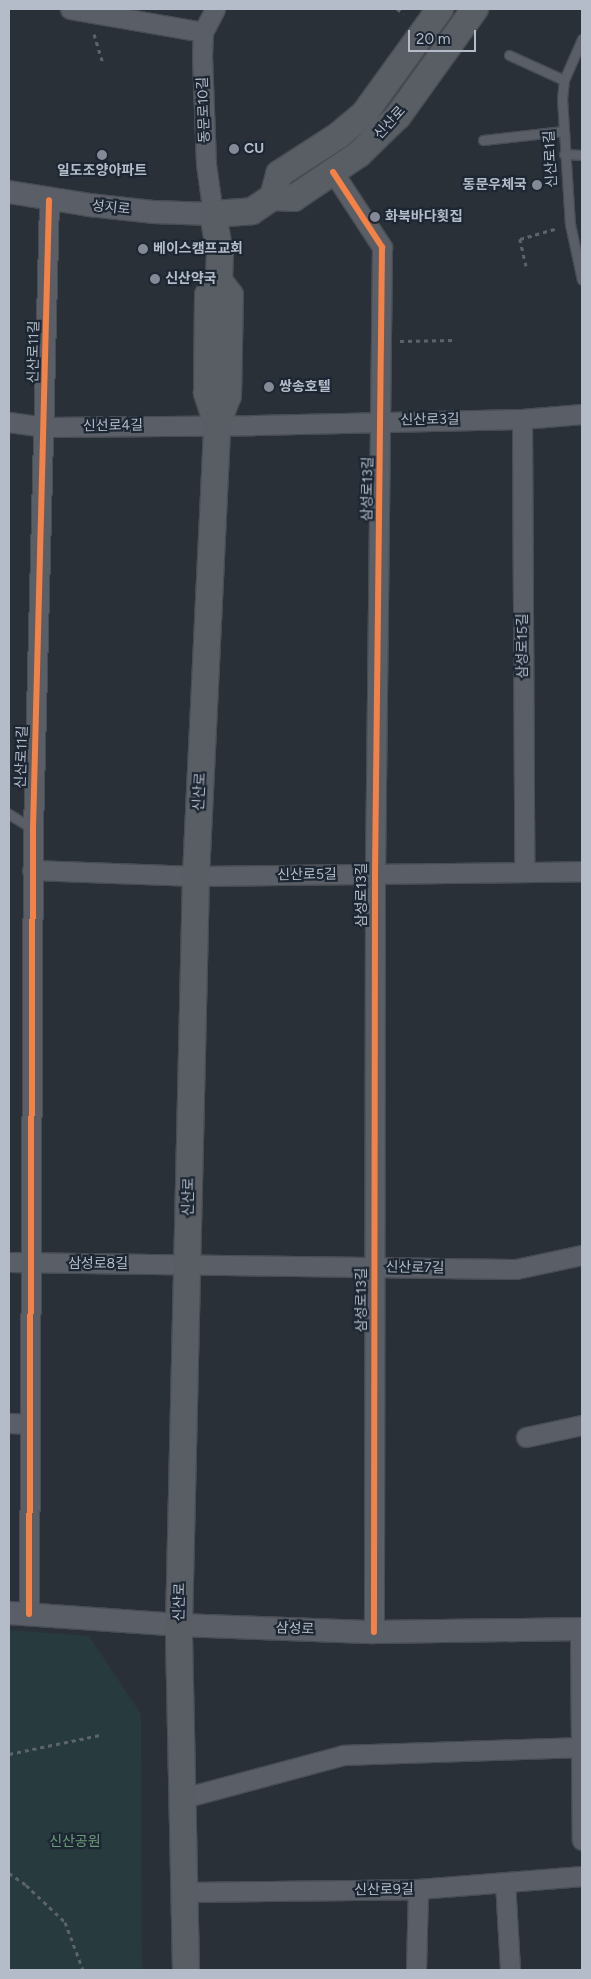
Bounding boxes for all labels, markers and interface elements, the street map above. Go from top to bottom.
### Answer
scale bar [411,20,478,52]
text: 20 m [416,30,450,48]
street label: 동문로10길 [194,77,214,143]
street label: 신산로 [371,103,409,143]
street label: 신산로1길 [541,130,561,188]
place label: CU [244,141,264,157]
marker: CU [228,143,240,155]
marker: 일도조양아파트 [96,149,108,161]
place label: 일도조양아파트 [57,163,147,179]
place label: 동문우체국 [463,177,527,193]
marker: 동문우체국 [531,179,543,191]
street label: 성지로 [91,198,131,218]
place label: 화북바다횟집 [385,209,462,225]
marker: 화북바다횟집 [369,211,381,223]
place label: 베이스캠프교회 [153,241,243,257]
marker: 베이스캠프교회 [137,243,149,255]
place label: 신산약국 [165,271,217,287]
marker: 신산약국 [149,273,161,285]
street label: 신산로11길 [25,320,43,384]
place label: 쌍송호텔 [279,379,331,395]
marker: 쌍송호텔 [263,381,275,393]
street label: 신산로3길 [400,411,460,429]
street label: 신선로4길 [83,417,143,435]
street label: 삼성로13길 [359,456,377,522]
street label: 삼성로15길 [515,613,531,679]
street label: 신산로11길 [13,725,31,789]
street label: 신산로 [191,772,209,812]
street label: 삼성로13길 [354,863,370,927]
street label: 신산로5길 [277,866,337,884]
street label: 신산로 [180,1178,198,1216]
street label: 삼성로8길 [68,1256,128,1272]
street label: 신산로7길 [385,1259,445,1277]
street label: 삼성로13길 [354,1268,370,1332]
street label: 신산로 [171,1583,189,1621]
street label: 삼성로 [275,1620,315,1638]
park label: 신산공원 [49,1834,101,1850]
street label: 신산로9길 [354,1881,414,1899]

